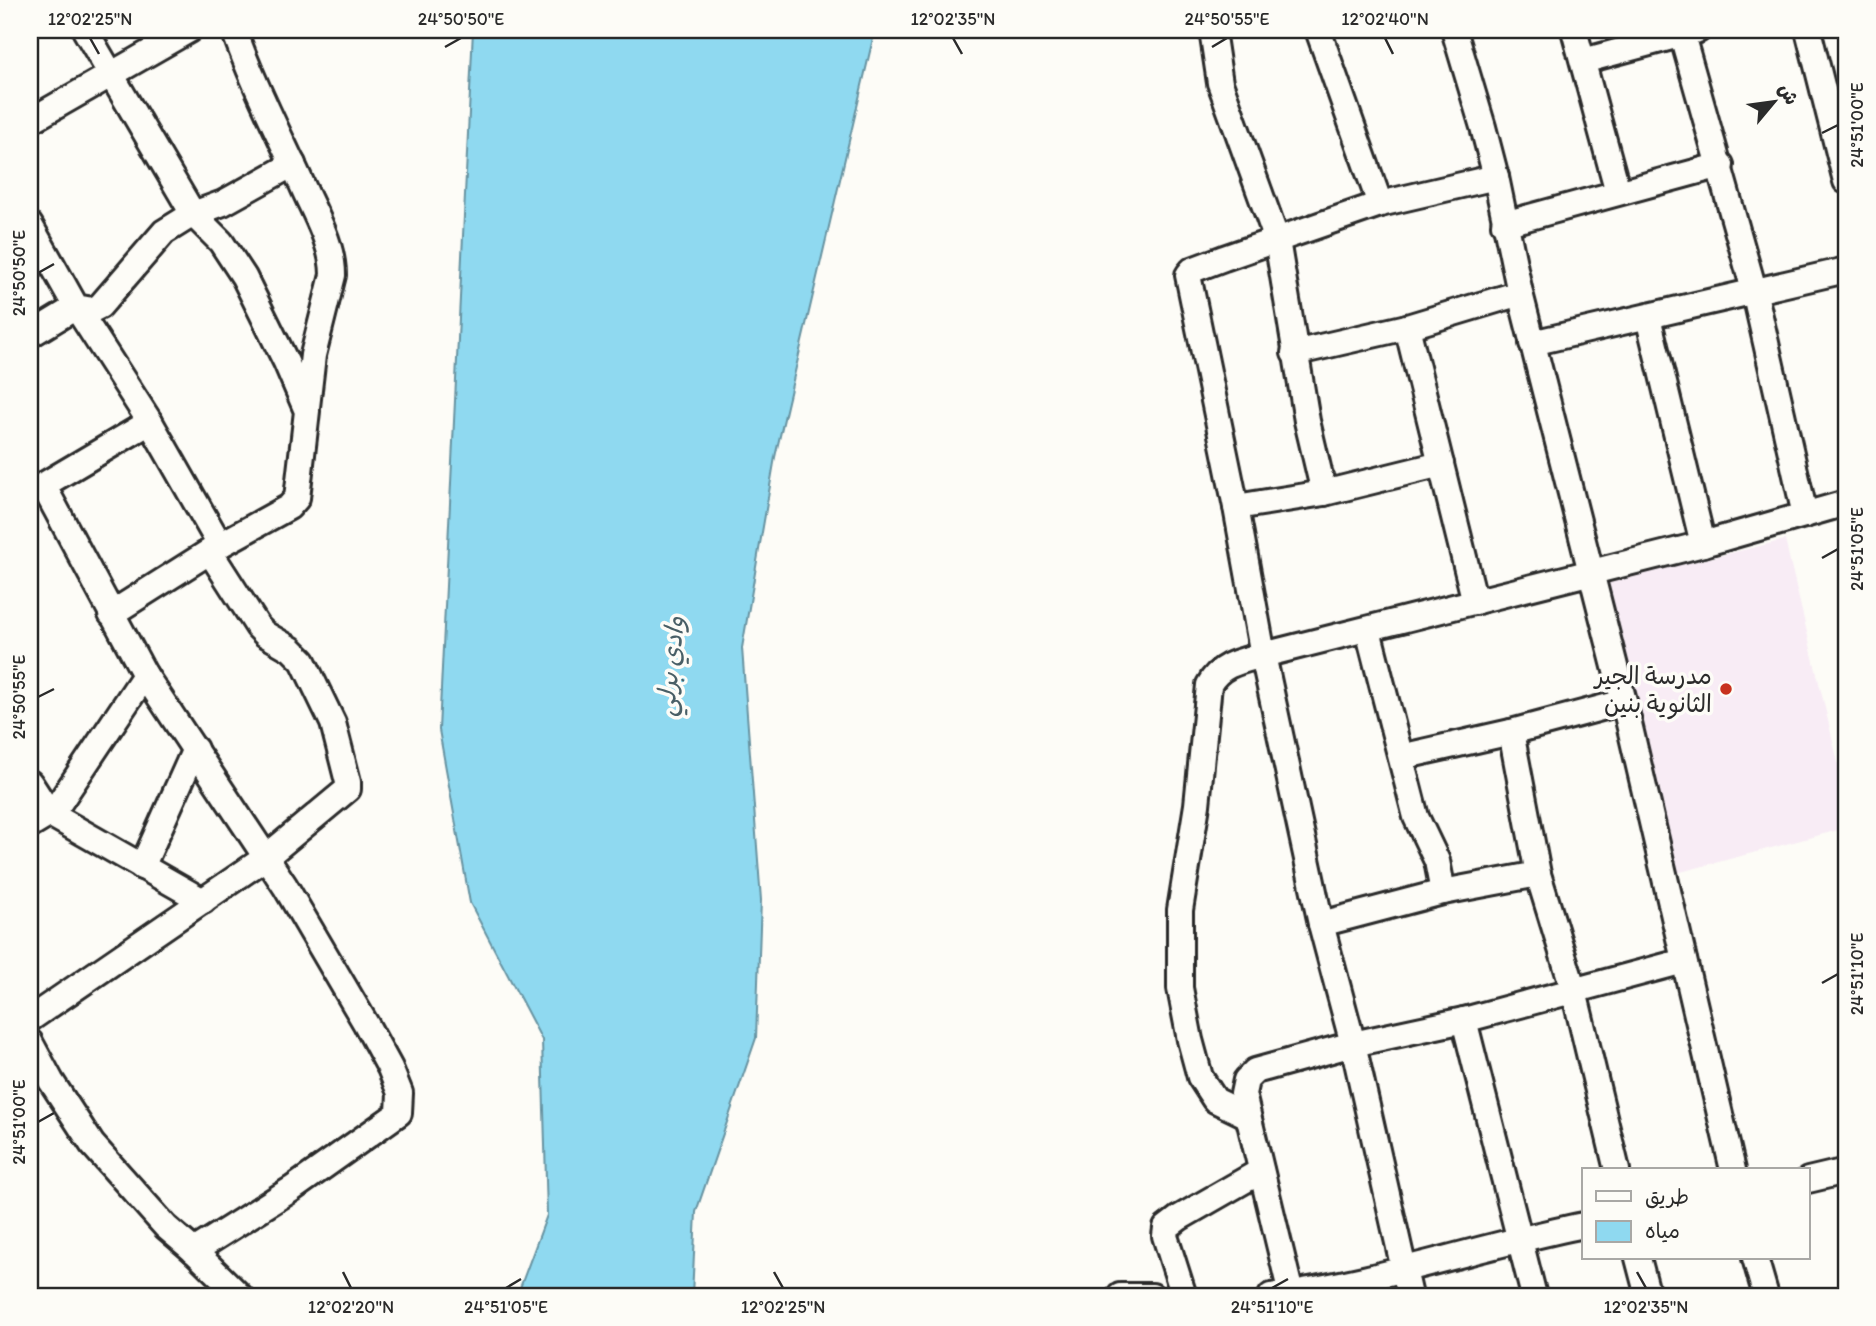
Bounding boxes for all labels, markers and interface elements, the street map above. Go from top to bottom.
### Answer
text: 12°02'25"N [48,8,132,30]
text: 24°50'50"E [418,8,504,30]
text: 12°02'35"N [910,8,996,30]
text: 24°50'55"E [1185,8,1270,30]
text: 12°02'40"N [1341,8,1429,30]
north arrow [1740,66,1810,136]
text: ش [1773,79,1804,109]
text: 24°51'00"E [1846,82,1868,168]
text: 24°50'50"E [8,230,30,316]
text: 24°51'05"E [1846,507,1868,591]
water label: وادي برلي [649,615,698,718]
text: 24°50'55"E [8,654,30,739]
place label: مدرسة الجير الثانوية بنين [1593,661,1712,720]
marker: مدرسة الجير الثانوية بنين [1718,681,1734,697]
text: 24°51'10"E [1846,933,1868,1015]
text: 24°51'00"E [8,1079,30,1165]
legend [1582,1168,1810,1260]
text: طريق [1645,1184,1689,1209]
text: مياه [1645,1218,1680,1243]
text: 12°02'20"N [308,1296,394,1318]
text: 24°51'05"E [464,1296,548,1318]
text: 12°02'25"N [741,1296,825,1318]
text: 24°51'10"E [1231,1296,1313,1318]
text: 12°02'35"N [1603,1296,1689,1318]

